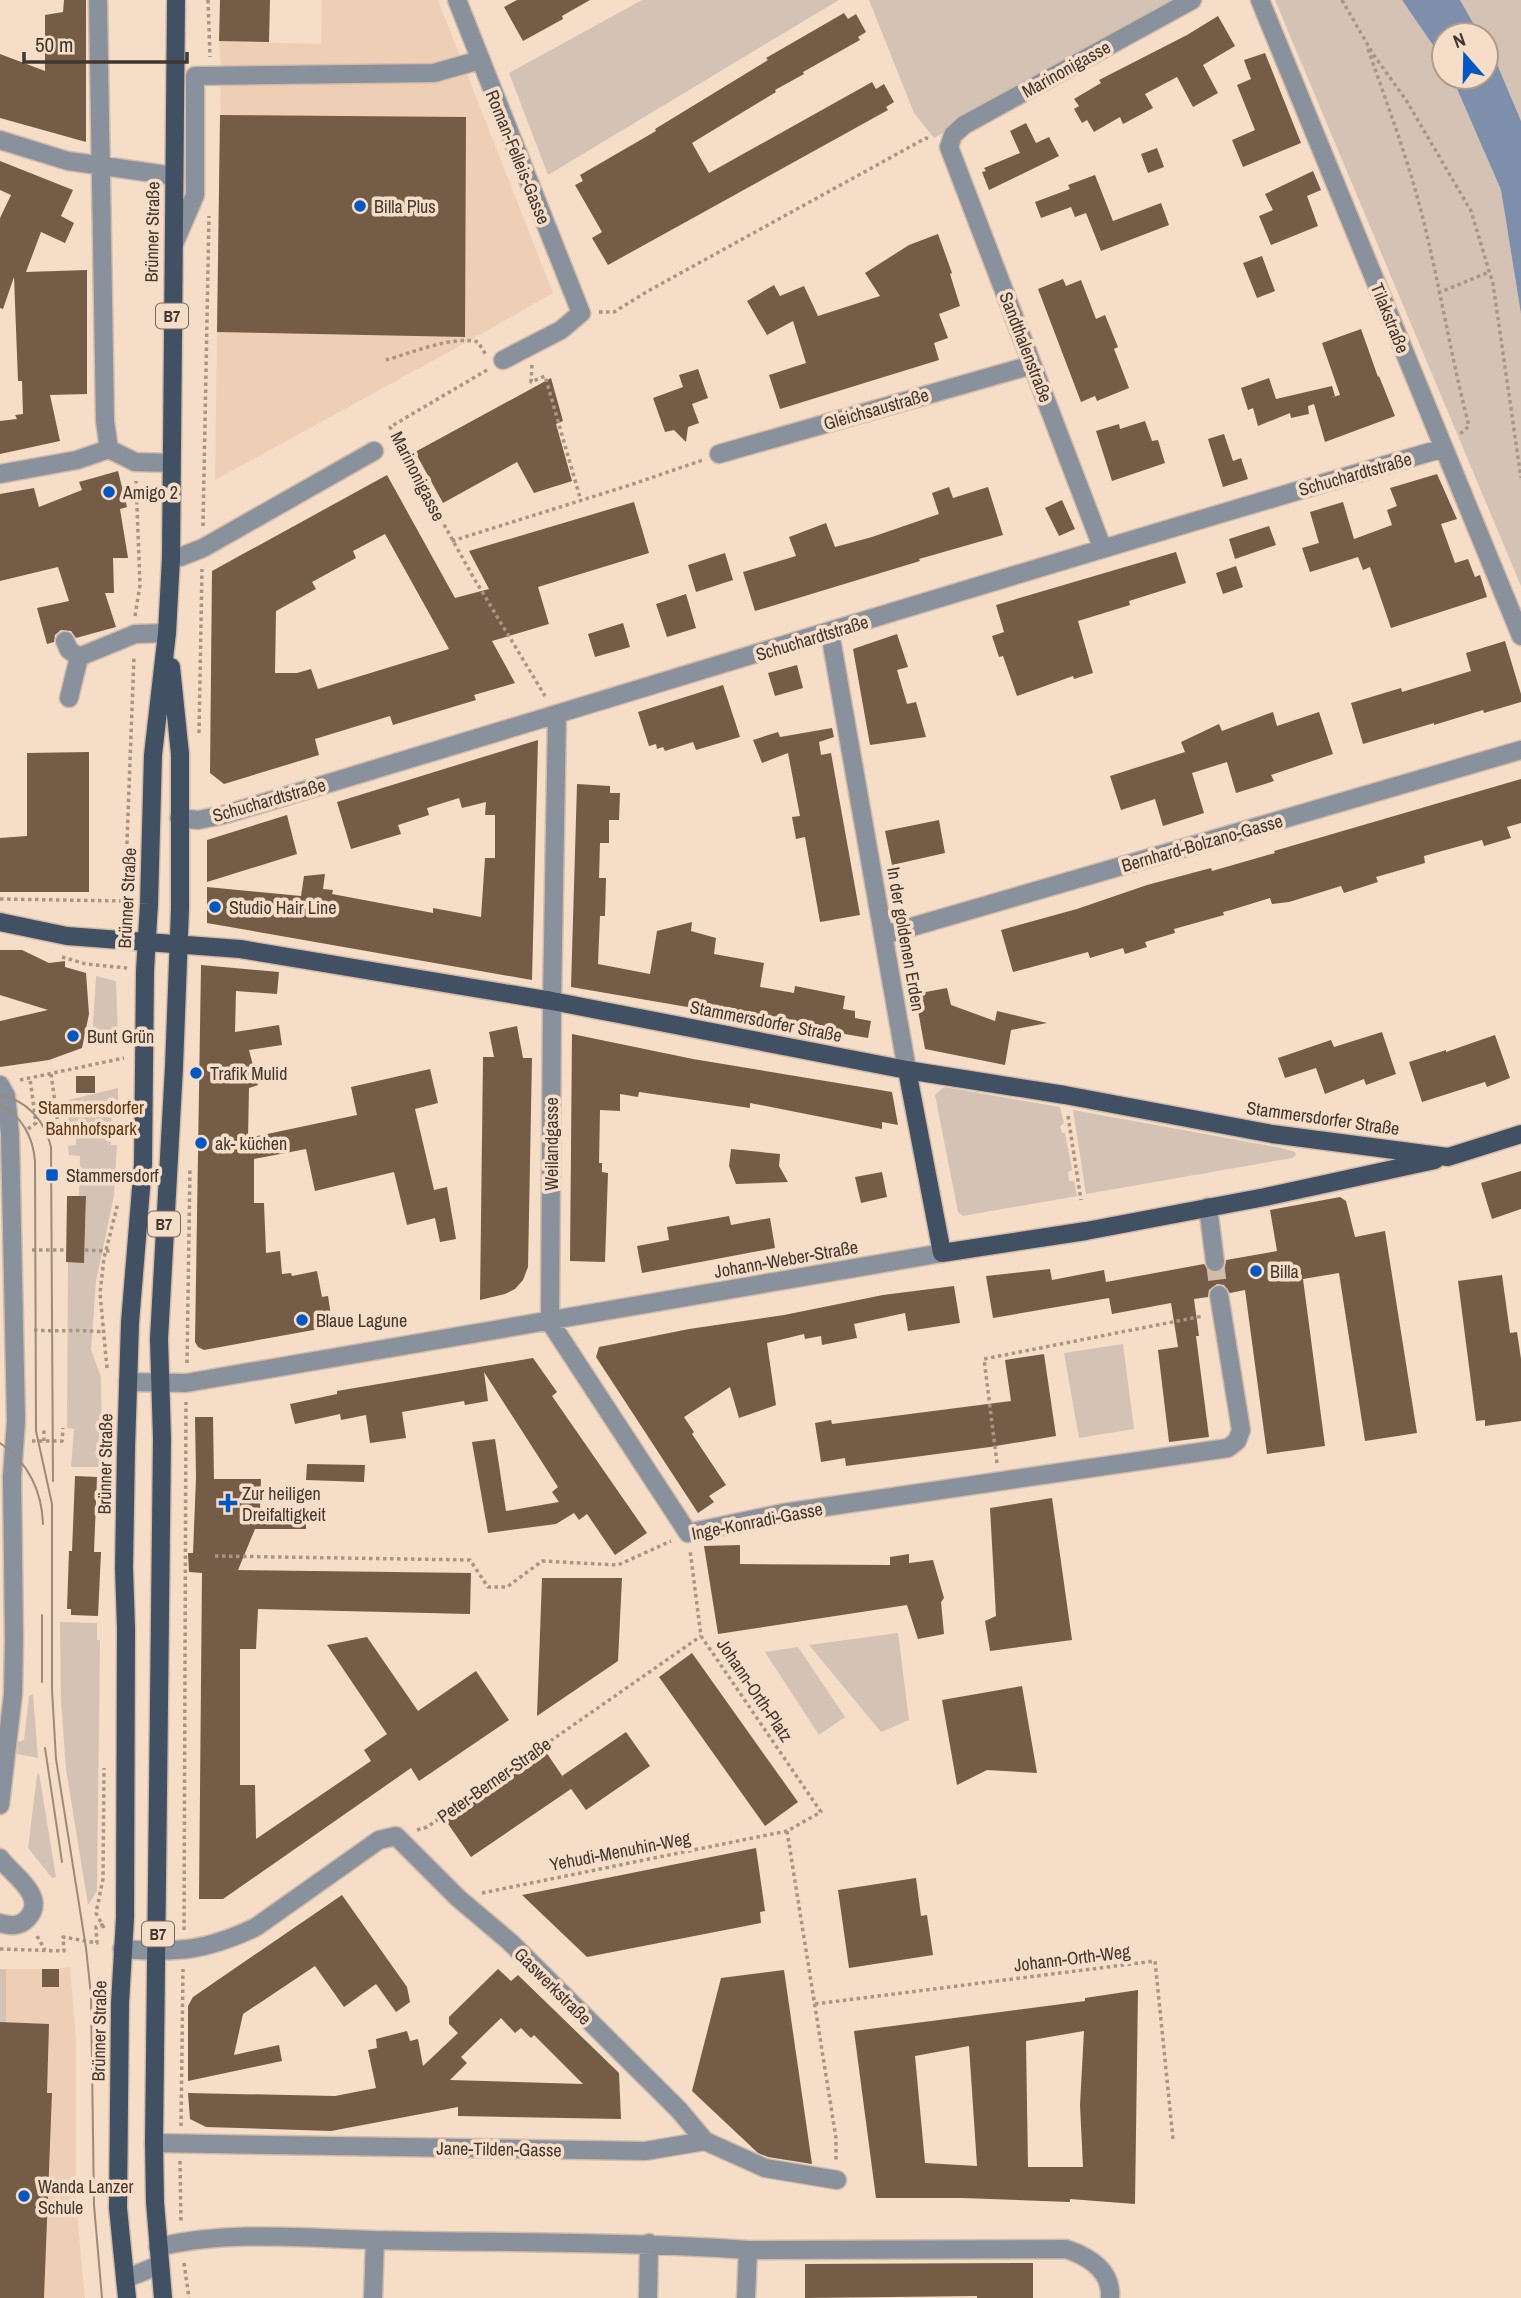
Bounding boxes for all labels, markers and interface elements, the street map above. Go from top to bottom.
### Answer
scale bar [24,21,187,65]
north arrow [1430,21,1500,91]
text: N [1449,26,1469,54]
text: 50 m [35,30,73,59]
street label: Marinonigasse [1017,34,1115,104]
street label: Roman-Felleis-Gasse [480,86,556,228]
street label: Brünner Straße [139,181,165,283]
place label: Billa Plus [374,194,436,219]
marker: Billa Plus [352,198,368,214]
street label: Tilakstraße [1365,279,1415,357]
street label: Sandthalenstraße [993,288,1059,406]
road number: B7 [156,304,188,328]
street label: Gleichsaustraße [821,382,931,436]
street label: Marinonigasse [385,427,451,525]
street label: Schuchardtstraße [1296,446,1414,502]
place label: Amigo 2 [122,480,178,505]
marker: Amigo 2 [101,484,117,500]
street label: Schuchardtstraße [753,609,871,667]
street label: Schuchardtstraße [210,772,328,828]
street label: Bernhard-Bolzano-Gasse [1119,808,1285,878]
street label: Brünner Straße [112,847,142,949]
street label: In der goldenen Erden [881,865,931,1013]
place label: Studio Hair Line [229,895,337,920]
marker: Studio Hair Line [207,899,223,915]
street label: Stammersdorfer Straße [688,994,844,1048]
place label: Bunt Grün [87,1024,154,1049]
marker: Bunt Grün [65,1028,81,1044]
place label: Trafik Mulid [210,1061,287,1086]
marker: Trafik Mulid [188,1065,204,1081]
park label: Stammersdorfer Bahnhofspark [38,1095,144,1141]
street label: Stammersdorfer Straße [1245,1095,1401,1141]
street label: Weilandgasse [539,1097,564,1191]
place label: ak- küchen [215,1131,287,1156]
marker: ak- küchen [193,1135,209,1151]
place label: Stammersdorf [66,1163,160,1188]
marker: Stammersdorf [44,1167,60,1183]
road number: B7 [148,1212,180,1236]
street label: Johann-Weber-Straße [712,1234,860,1284]
place label: Billa [1270,1259,1299,1284]
marker: Billa [1248,1263,1264,1279]
place label: Blaue Lagune [316,1308,407,1333]
marker: Blaue Lagune [294,1312,310,1328]
street label: Brünner Straße [92,1413,118,1515]
place label: Zur heiligen Dreifaltigkeit [242,1481,326,1527]
marker: Zur heiligen Dreifaltigkeit [220,1495,236,1511]
street label: Inge-Konradi-Gasse [689,1496,825,1546]
street label: Johann-Orth-Platz [711,1633,799,1747]
street label: Peter-Berner-Straße [432,1731,556,1829]
street label: Yehudi-Menuhin-Weg [547,1825,693,1877]
road number: B7 [142,1922,174,1946]
street label: Johann-Orth-Weg [1012,1938,1132,1978]
street label: Gaswerkstraße [509,1942,597,2030]
street label: Brünner Straße [86,1980,112,2082]
street label: Jane-Tilden-Gasse [436,2135,562,2163]
place label: Wanda Lanzer Schule [38,2174,134,2220]
marker: Wanda Lanzer Schule [16,2188,32,2204]

